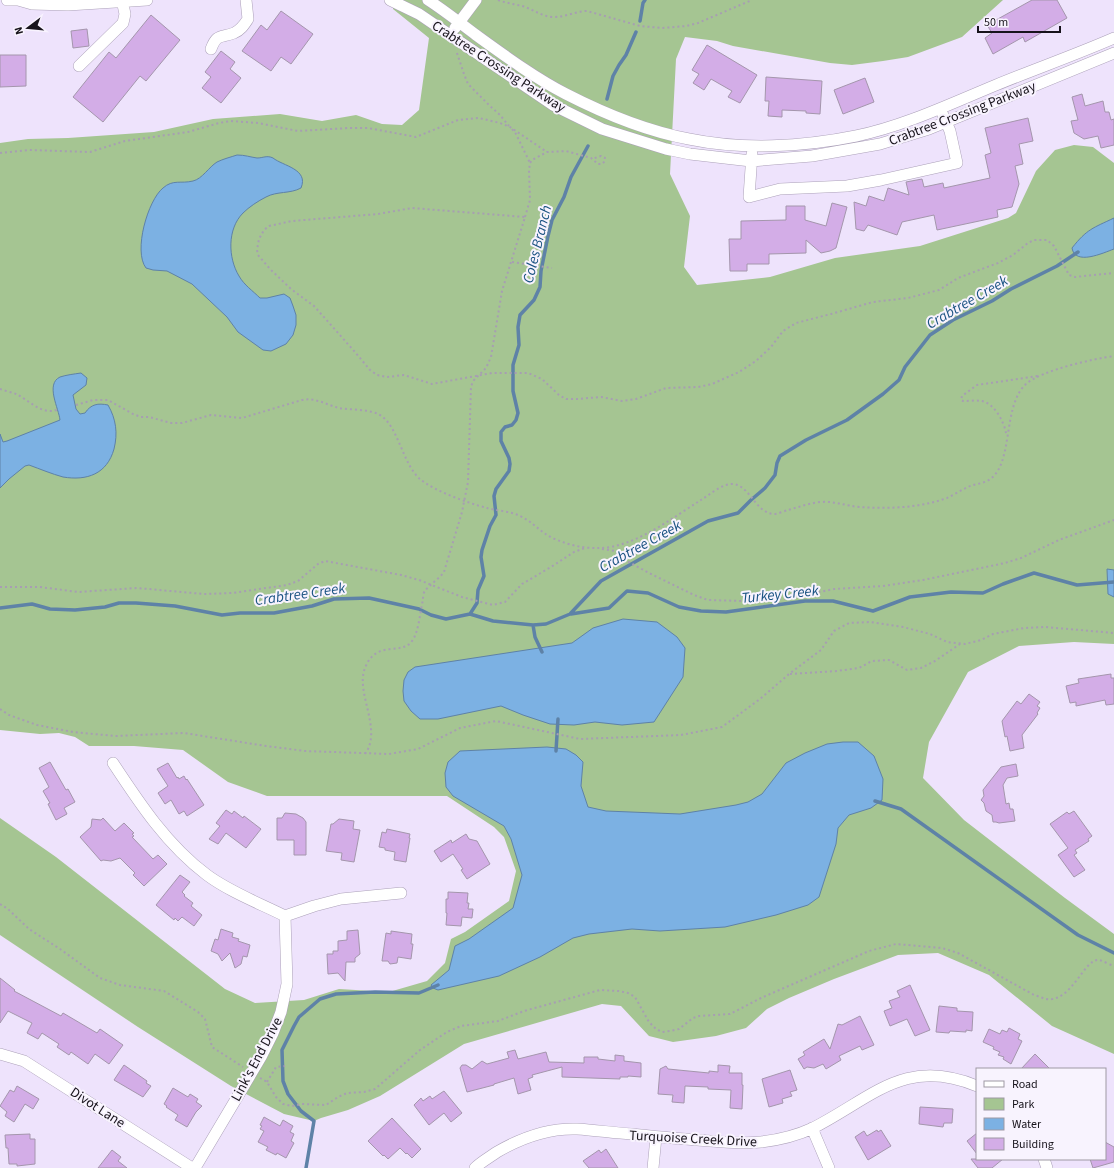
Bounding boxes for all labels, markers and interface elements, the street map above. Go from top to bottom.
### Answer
north arrow [8,8,48,48]
scale bar [978,8,1060,34]
text: 50 m [984,14,1008,31]
street label: Crabtree Crossing Parkway [428,16,570,118]
text: N [11,25,27,36]
street label: Crabtree Crossing Parkway [886,77,1039,151]
water label: Coles Branch [518,203,557,285]
water label: Crabtree Creek [922,270,1013,334]
water label: Crabtree Creek [595,515,686,578]
water label: Crabtree Creek [253,578,348,611]
water label: Turkey Creek [740,580,821,609]
street label: Link's End Drive [226,1014,287,1105]
legend [976,1068,1106,1160]
text: Road [1012,1076,1038,1093]
street label: Divot Lane [66,1083,129,1133]
text: Park [1012,1096,1034,1113]
text: Water [1012,1116,1042,1133]
street label: Turquoise Creek Drive [629,1126,757,1152]
text: Building [1012,1136,1054,1153]

